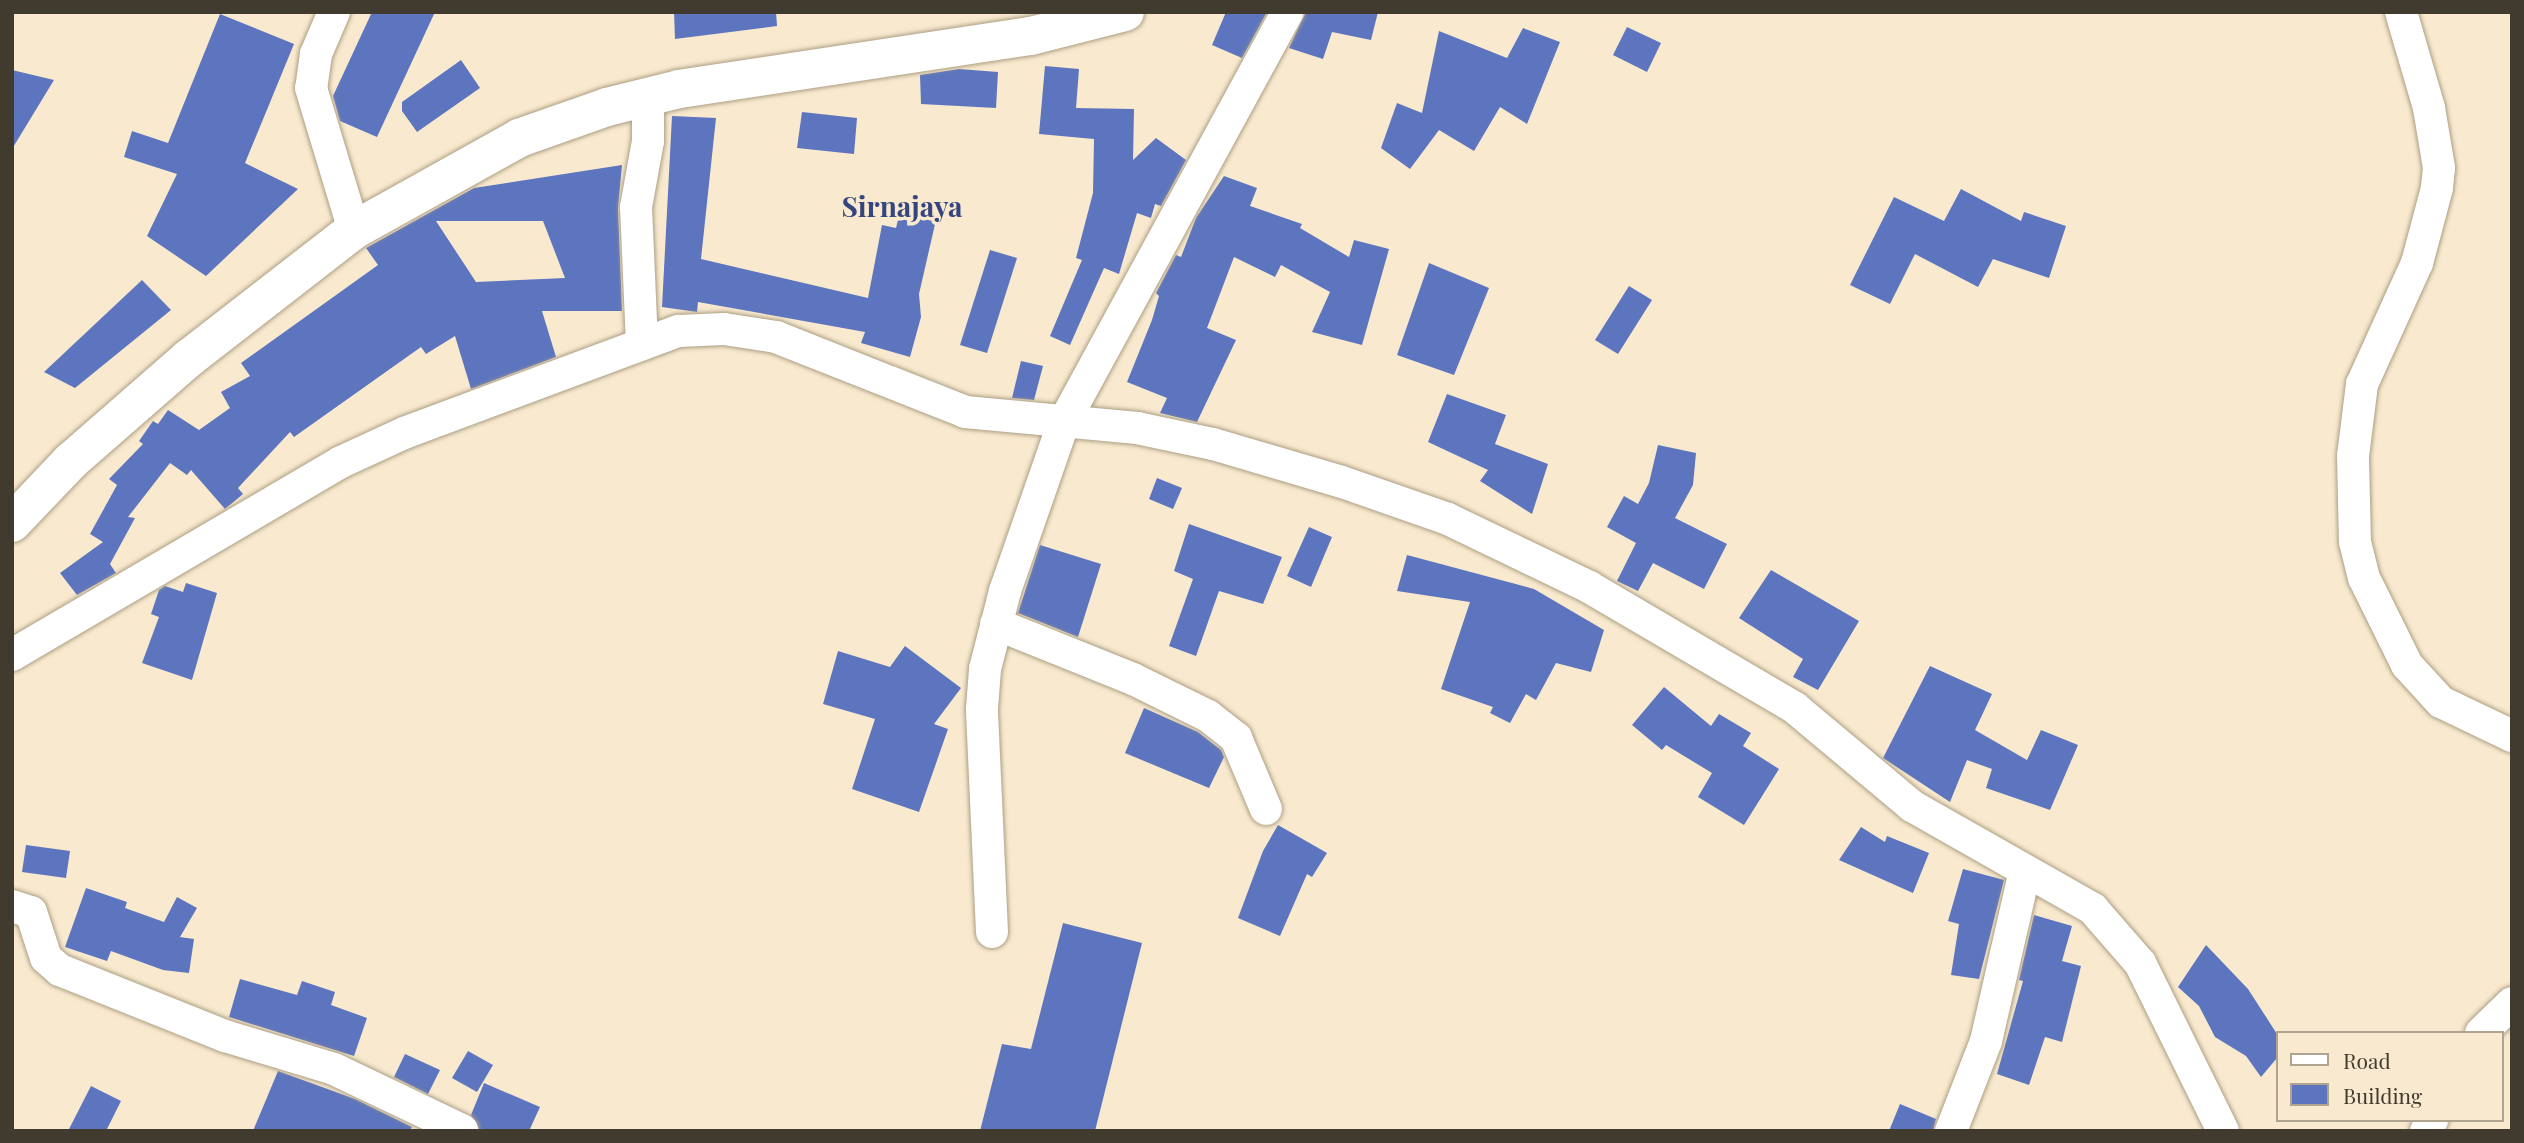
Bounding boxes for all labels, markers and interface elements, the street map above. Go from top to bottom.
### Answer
district label: Sirnajaya [841,189,963,223]
legend [2276,1031,2503,1122]
text: Road [2343,1046,2391,1074]
text: Building [2343,1081,2422,1109]

